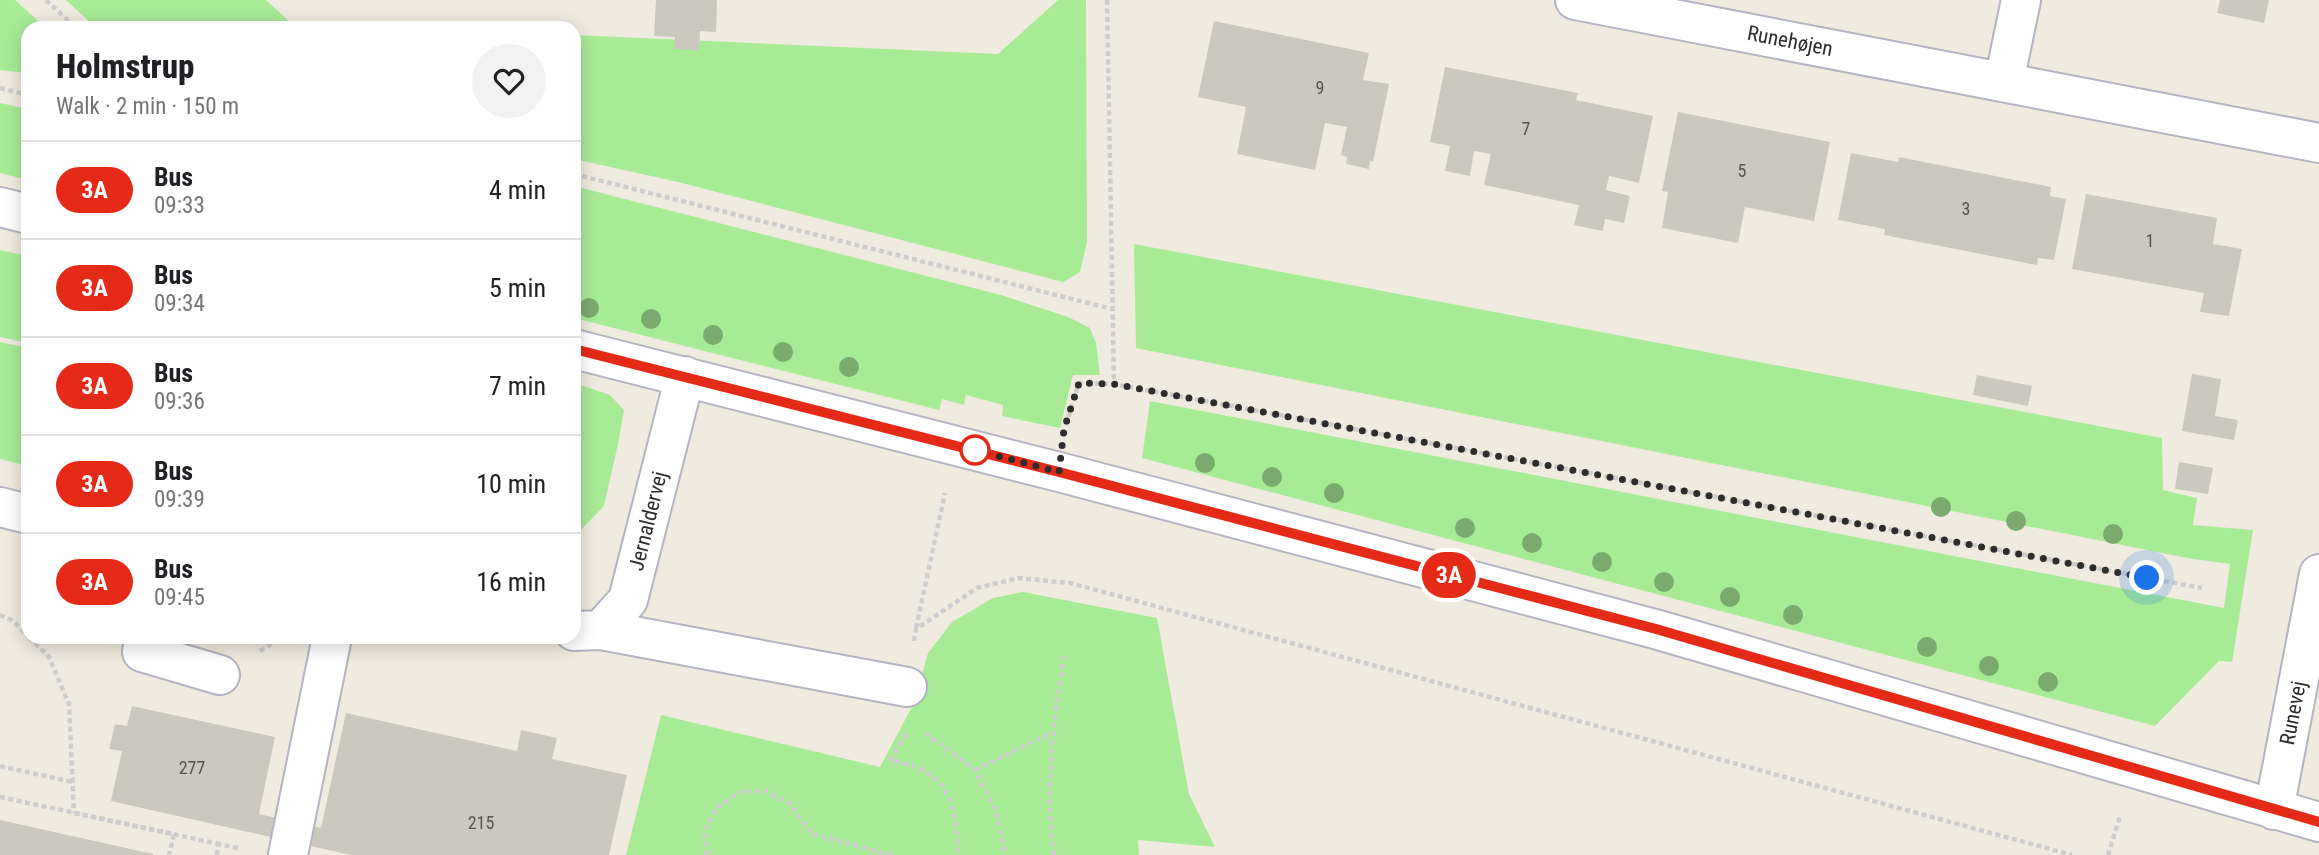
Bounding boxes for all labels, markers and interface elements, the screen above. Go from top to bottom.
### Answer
street label: Runehøjen [1745,21,1835,61]
button: heart [472,44,546,118]
text: Holmstrup [56,47,194,86]
house number: 9 [1316,77,1324,98]
text: Walk · 2 min · 150 m [56,93,239,120]
house number: 7 [1522,118,1531,139]
house number: 5 [1738,160,1747,181]
text: Bus [154,162,193,192]
text: 4 min [489,175,546,205]
text: 3A [81,176,108,204]
text: 09:33 [154,192,205,219]
house number: 3 [1962,198,1970,219]
house number: 1 [2146,230,2154,251]
text: Bus [154,260,193,290]
text: 5 min [489,273,546,303]
text: 3A [81,274,108,302]
text: 09:34 [154,290,205,317]
text: Bus [154,358,193,388]
text: 7 min [489,371,546,401]
text: 3A [81,372,108,400]
text: 09:36 [154,388,205,415]
unlabelled marker [960,435,990,465]
text: Bus [154,456,193,486]
text: 10 min [476,469,546,499]
street label: Jernaldervej [624,469,672,573]
text: 3A [81,470,108,498]
text: 09:39 [154,486,205,513]
line badge: 3A [1418,552,1480,598]
text: Bus [154,554,193,584]
your location [2129,560,2164,595]
text: 3A [1436,561,1462,589]
text: 16 min [476,567,546,597]
text: 3A [81,568,108,596]
text: 09:45 [154,584,205,611]
street label: Runevej [2275,679,2311,747]
house number: 277 [179,757,205,778]
house number: 215 [468,812,494,833]

